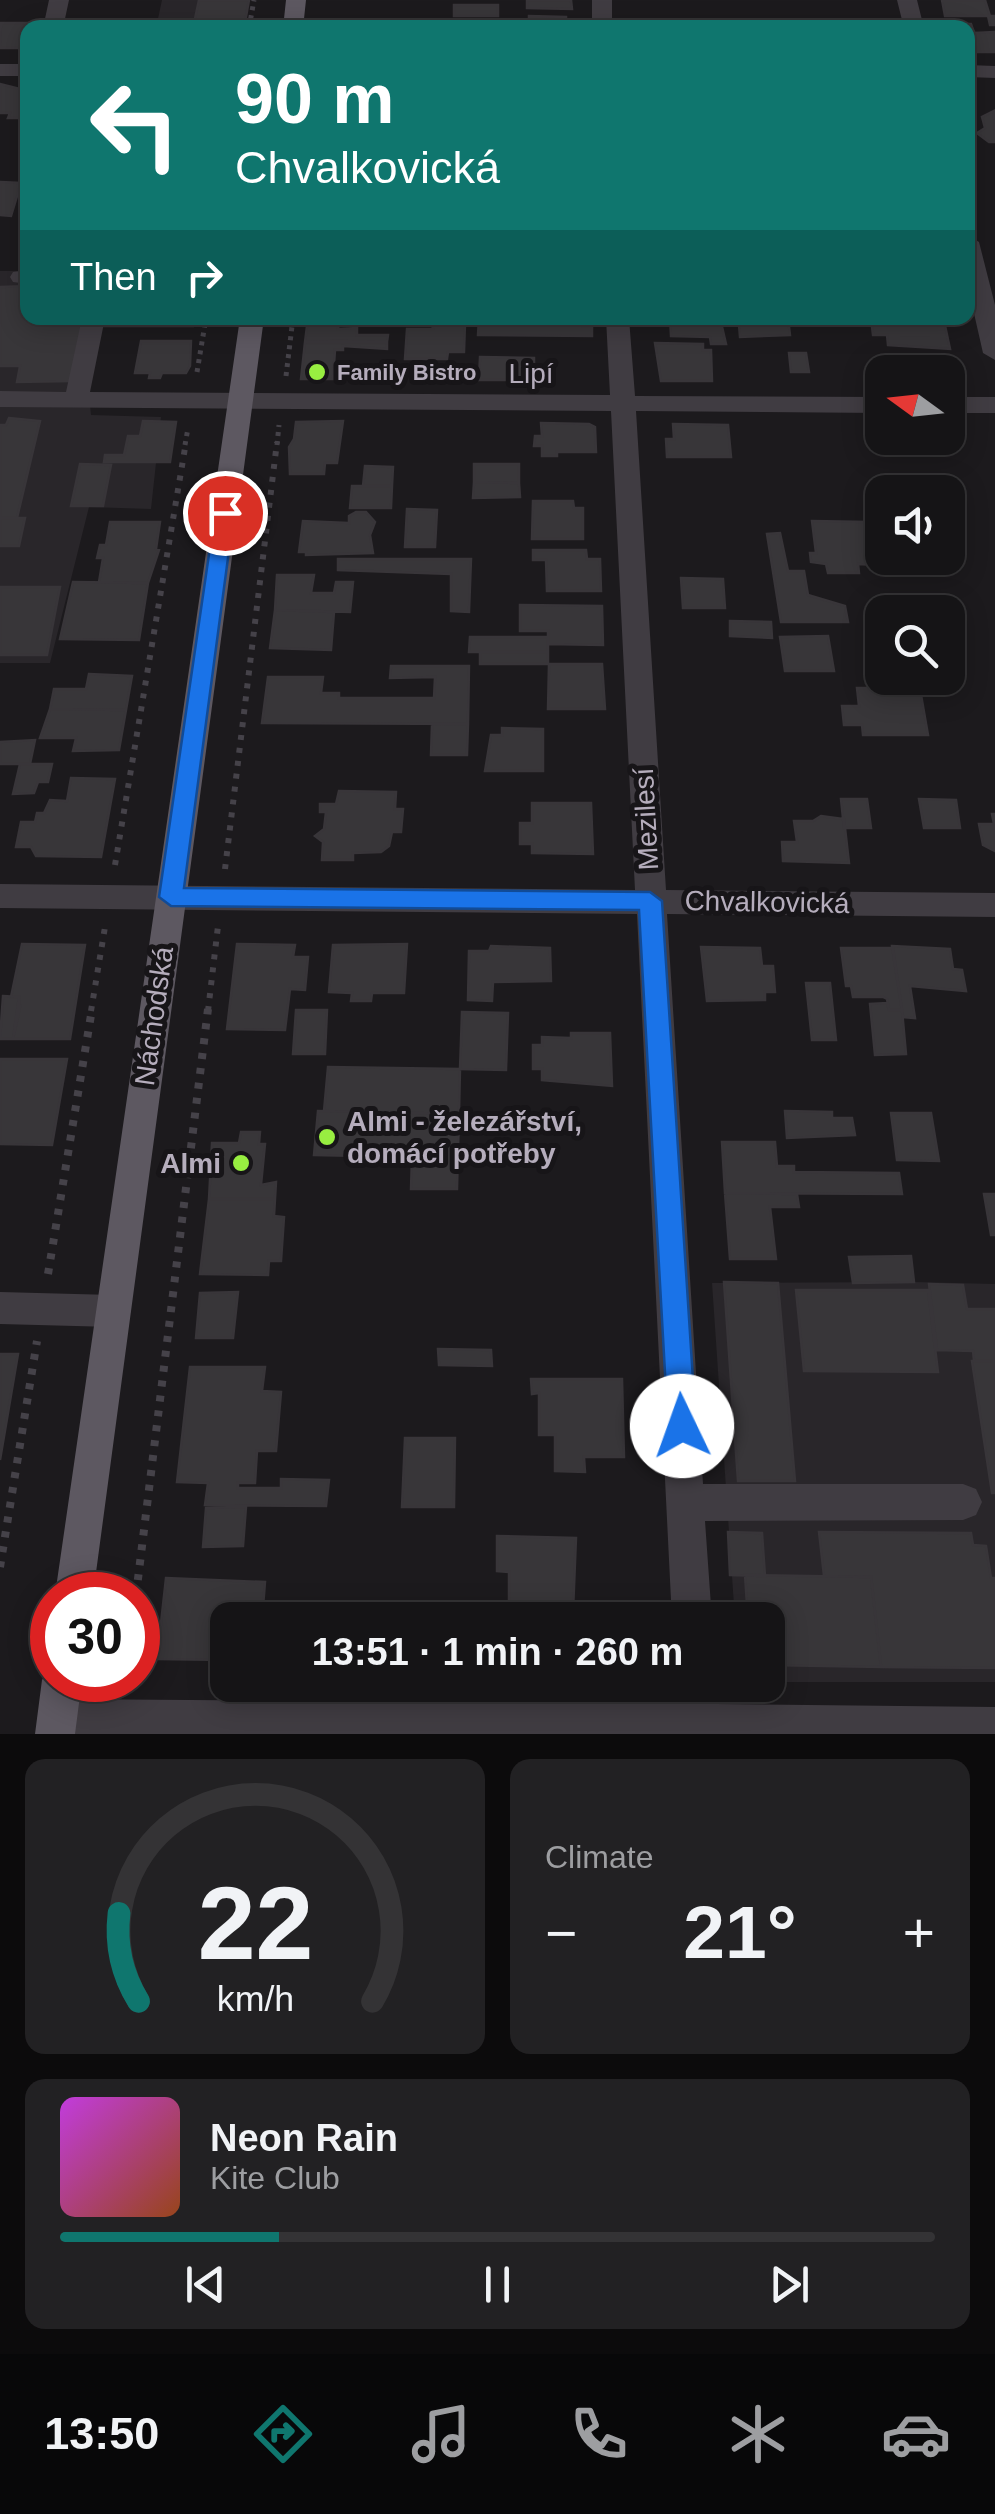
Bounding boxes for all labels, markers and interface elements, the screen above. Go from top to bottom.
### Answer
icon: left [70,60,200,190]
text: 90 m [235,60,395,138]
text: Chvalkovická [235,142,500,193]
icon: right [177,250,232,305]
text: Then [70,256,157,298]
north arrow [865,355,965,455]
map controls [865,355,965,695]
street label: Lipí [508,358,554,389]
place label: Family Bistro [337,360,476,385]
marker: Family Bistro [306,361,328,383]
pin [183,471,268,556]
button: sound [865,475,965,575]
icon: arrive [198,486,253,541]
button: search [865,595,965,695]
street label: Mezilesí [628,767,664,871]
street label: Chvalkovická [684,885,850,919]
street label: Náchodská [129,944,179,1088]
place label: Almi - železářství, domácí potřeby [347,1106,582,1169]
marker: Almi - železářství, domácí potřeby [316,1126,338,1148]
place label: Almi [160,1148,221,1179]
marker: Almi [230,1152,252,1174]
position arrow [630,1374,734,1478]
speed limit sign: 30 [30,1572,160,1702]
text: 13:51 · 1 min · 260 m [312,1631,683,1673]
text: Climate [545,1839,653,1875]
text: 22 [197,1865,313,1981]
text: 21° [683,1890,797,1974]
text: − [545,1902,577,1964]
text: + [903,1902,935,1964]
text: km/h [216,1979,294,2019]
text: Neon Rain [210,2117,398,2159]
text: Kite Club [210,2160,340,2196]
icon: previous [178,2257,233,2312]
icon: pause [470,2257,525,2312]
icon: next [762,2257,817,2312]
icon: directions [248,2399,318,2469]
icon: music [406,2399,476,2469]
icon: phone [564,2399,634,2469]
icon: climate [723,2399,793,2469]
icon: car [881,2399,951,2469]
text: 13:50 [44,2408,159,2459]

